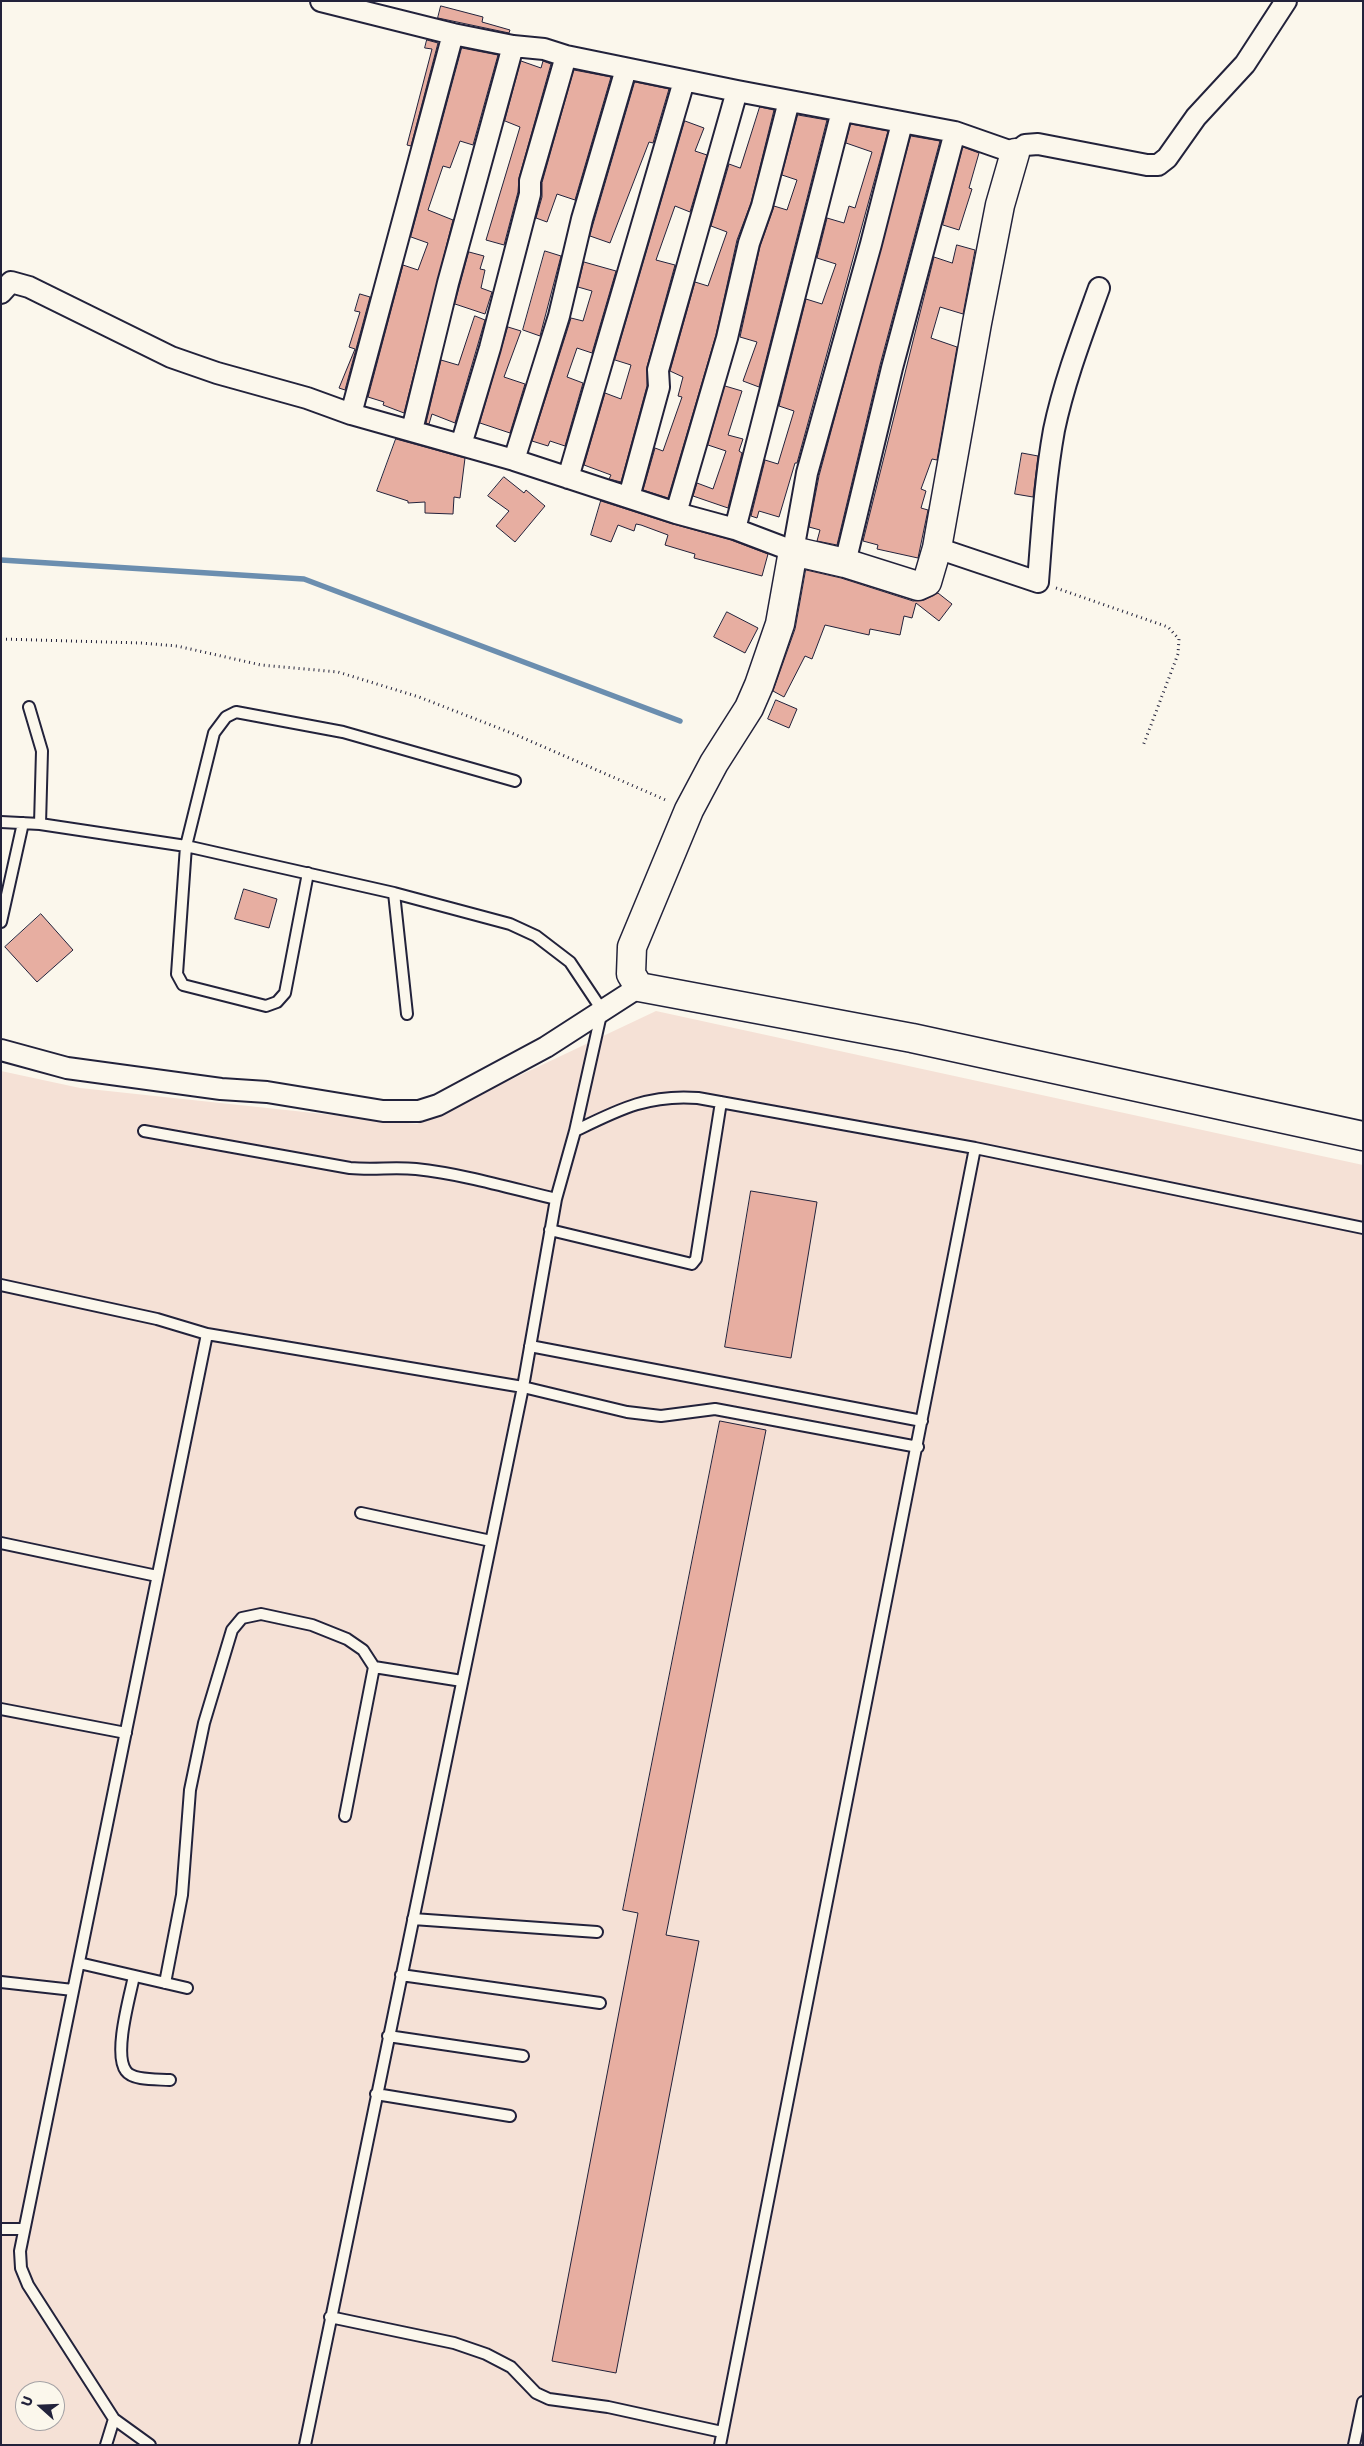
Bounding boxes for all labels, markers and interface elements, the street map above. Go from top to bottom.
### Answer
north arrow [15,2381,65,2431]
text: U [17,2394,37,2409]

